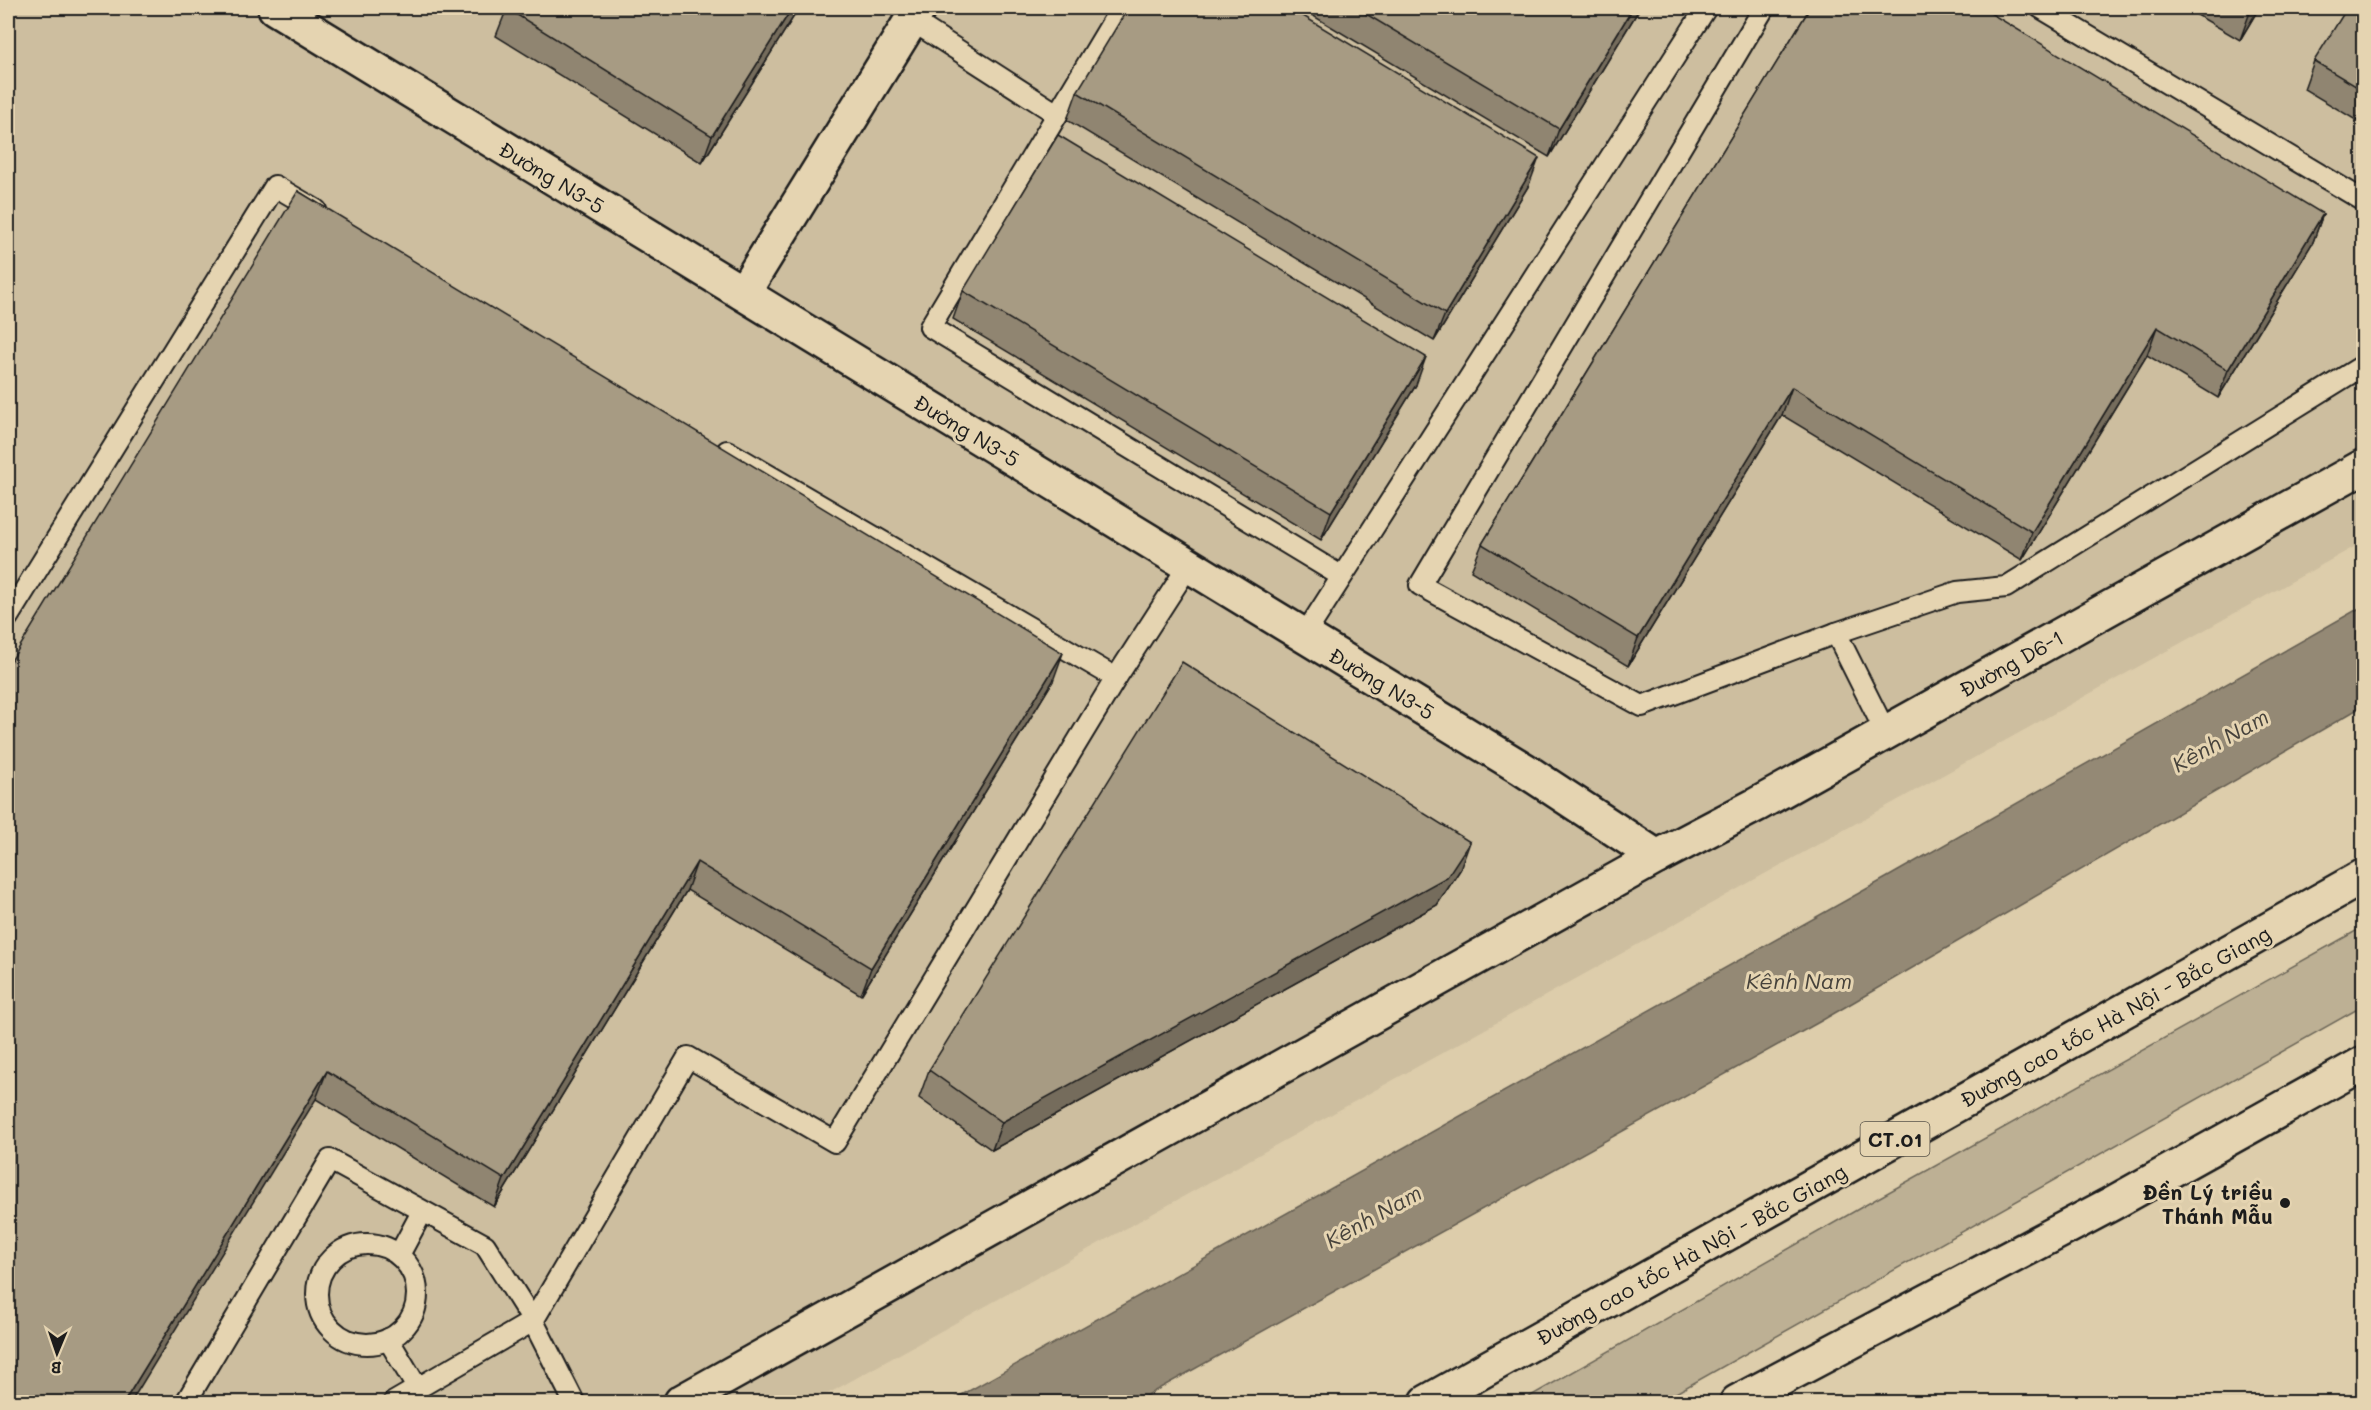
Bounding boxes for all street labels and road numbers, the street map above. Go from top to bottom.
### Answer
street label: Đường N3-5 [494,135,610,219]
street label: Đường N3-5 [909,388,1025,472]
street label: Đường D6-1 [1954,623,2068,703]
street label: Đường N3-5 [1324,641,1440,725]
street label: Đường cao tốc Hà Nội - Bắc Giang [1955,919,2275,1113]
road number: CT.01 [1860,1122,1930,1156]
street label: Đường cao tốc Hà Nội - Bắc Giang [1531,1157,1851,1351]

